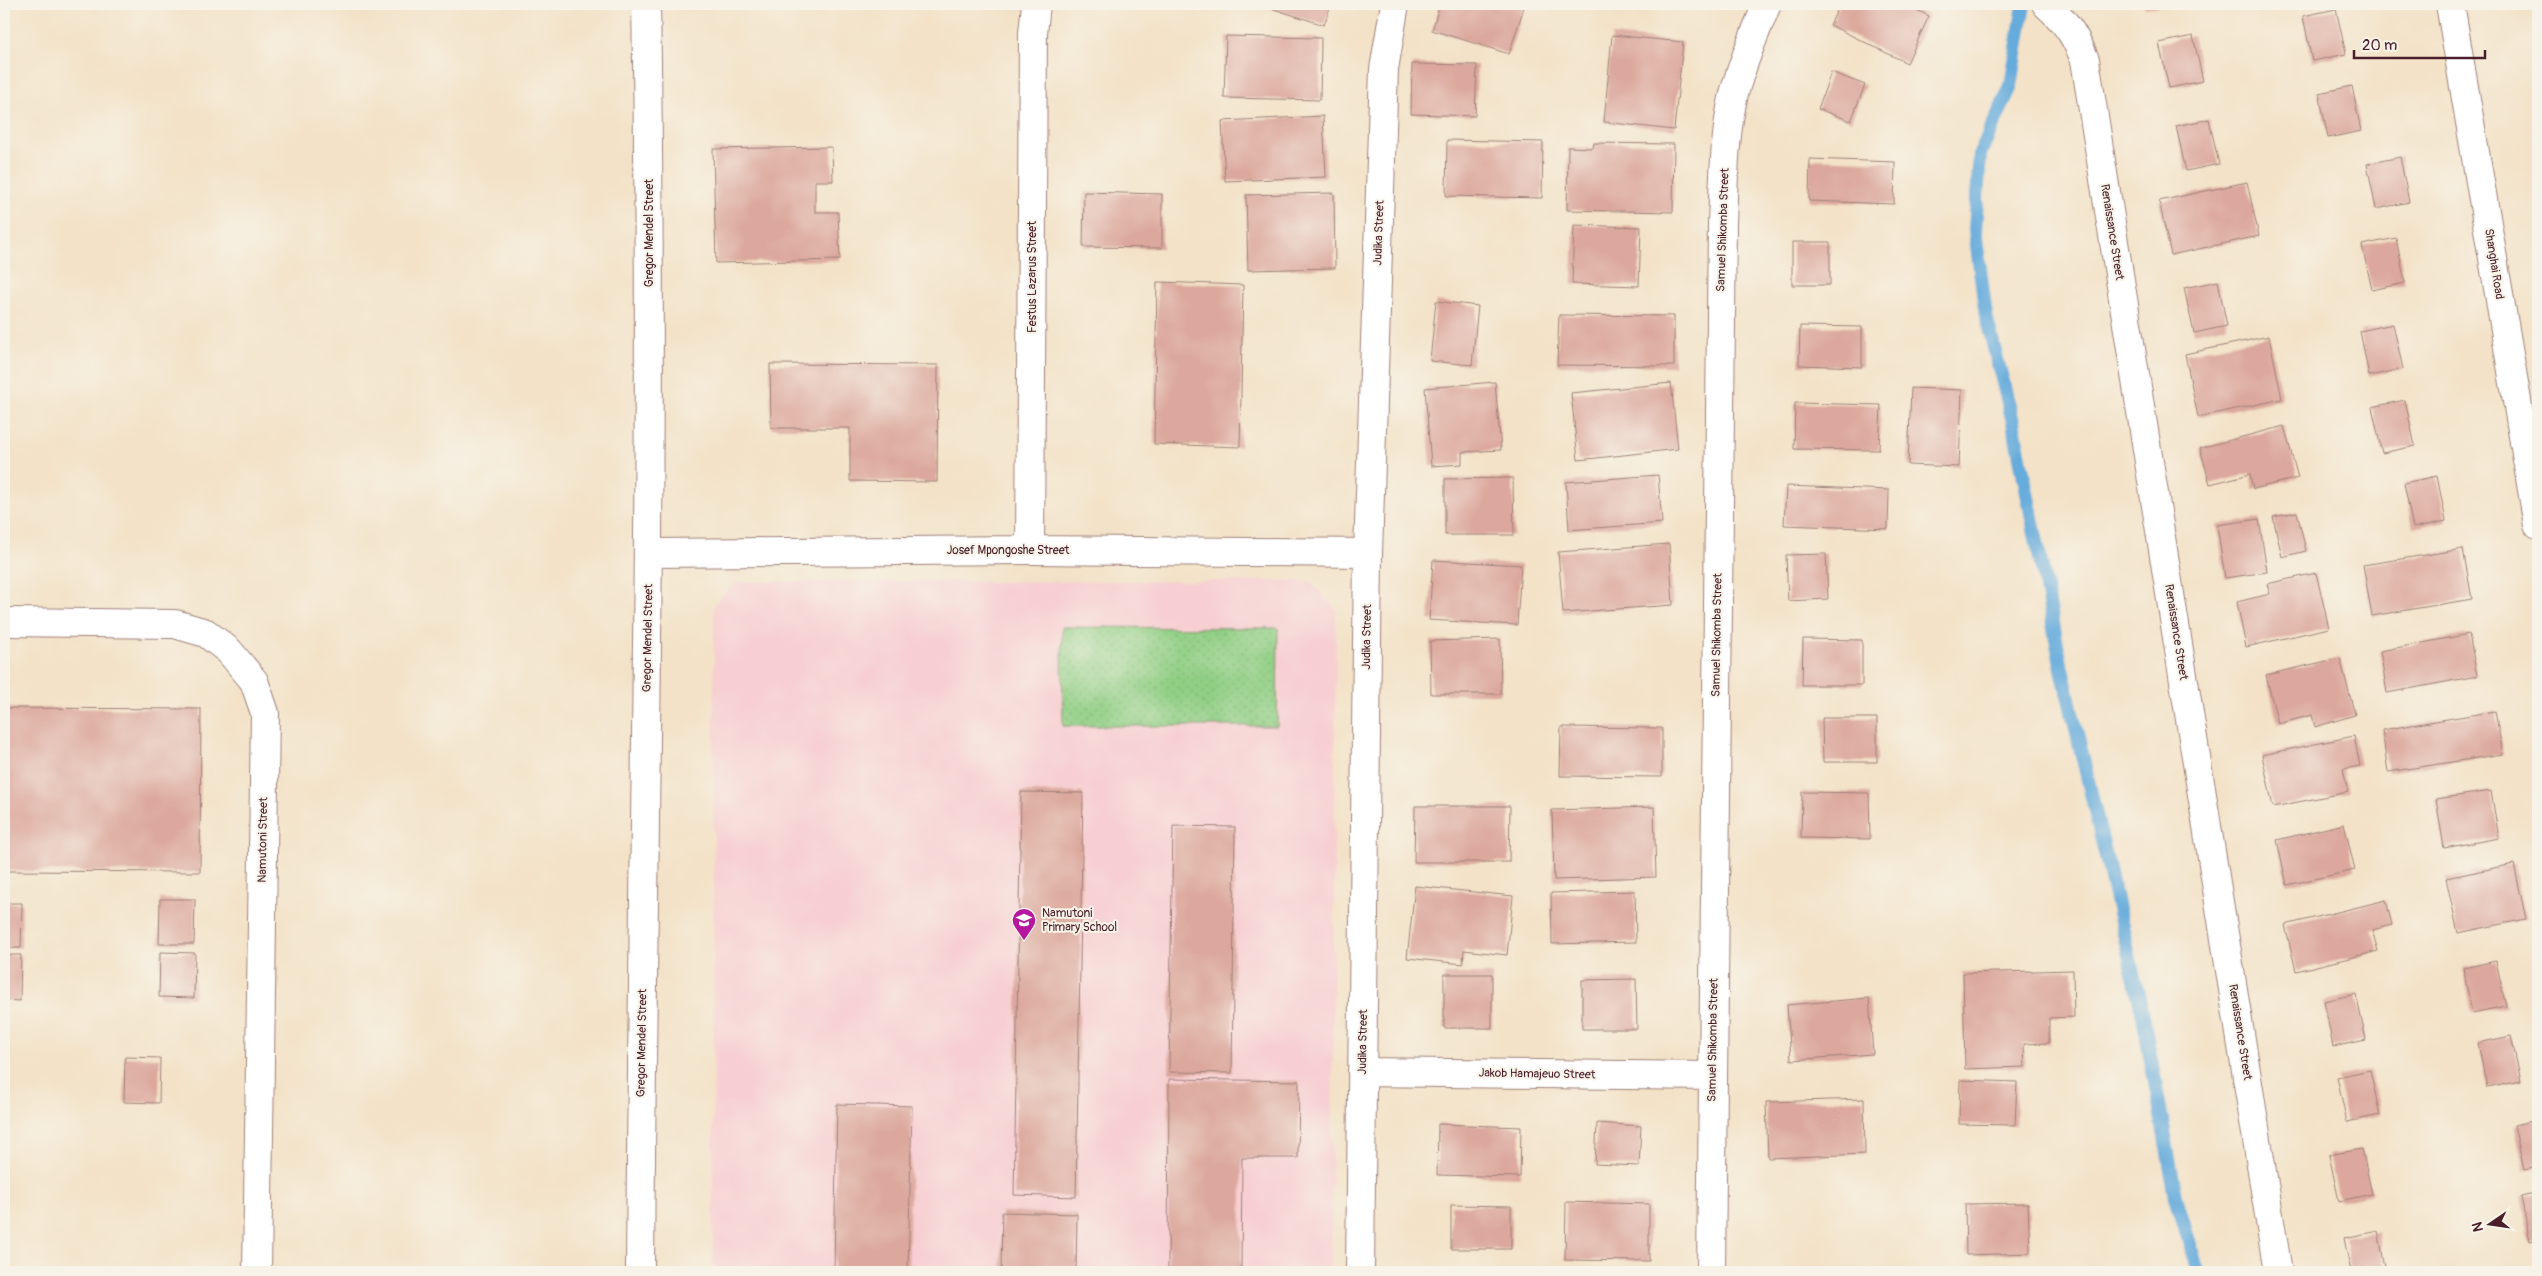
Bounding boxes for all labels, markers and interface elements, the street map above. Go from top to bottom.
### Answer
scale bar [2354,28,2486,60]
text: 20 m [2362,36,2397,55]
street label: Samuel Shikomba Street [1713,168,1733,292]
street label: Gregor Mendel Street [642,179,657,287]
street label: Renaissance Street [2097,183,2127,281]
street label: Judika Street [1370,200,1388,266]
street label: Festus Lazarus Street [1025,221,1040,333]
street label: Shanghai Road [2481,227,2507,301]
street label: Josef Mpongoshe Street [947,543,1070,558]
street label: Samuel Shikomba Street [1708,573,1726,697]
street label: Renaissance Street [2161,583,2191,681]
street label: Gregor Mendel Street [640,584,656,692]
street label: Judika Street [1359,604,1375,670]
street label: Namutoni Street [255,797,271,883]
place label: Namutoni Primary School [1042,906,1117,935]
school or university icon: Namutoni Primary School [1011,907,1037,941]
street label: Samuel Shikomba Street [1704,978,1722,1102]
street label: Renaissance Street [2225,983,2255,1081]
street label: Gregor Mendel Street [634,989,650,1097]
street label: Judika Street [1355,1009,1371,1075]
street label: Jakob Hamajeuo Street [1478,1065,1596,1083]
north arrow [2464,1198,2514,1248]
text: N [2468,1220,2487,1233]

